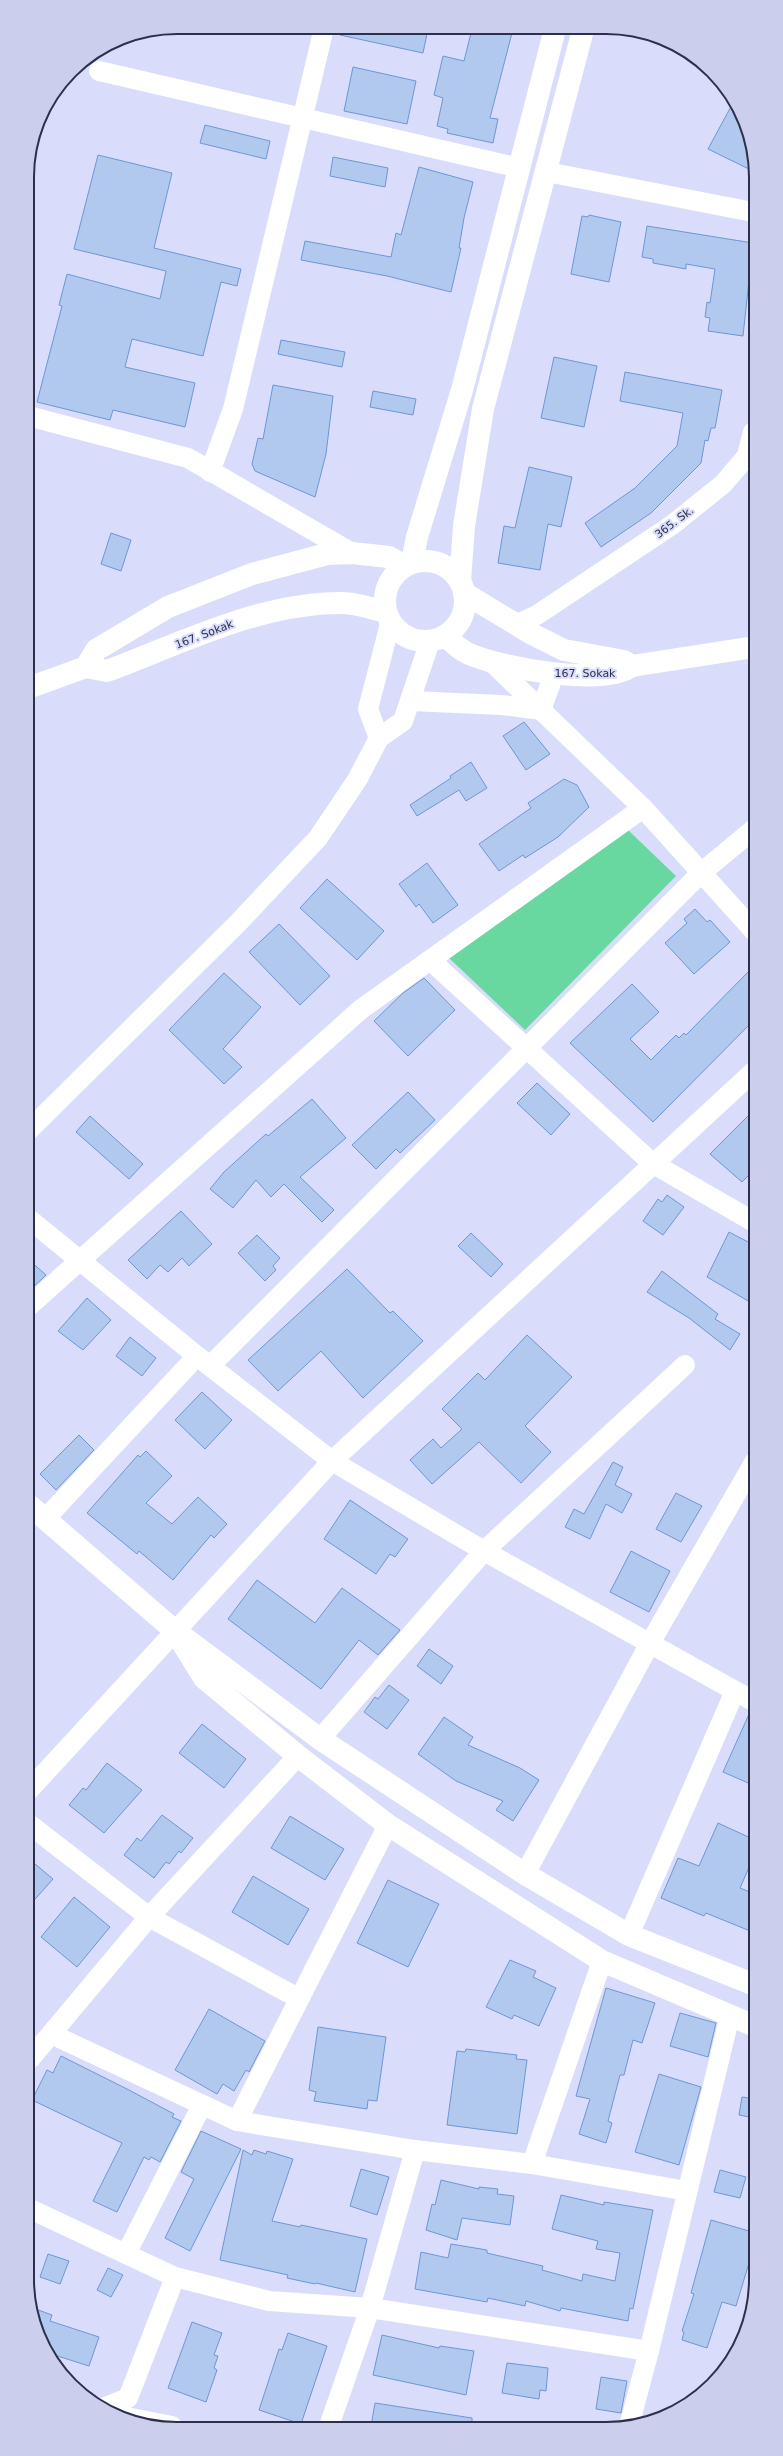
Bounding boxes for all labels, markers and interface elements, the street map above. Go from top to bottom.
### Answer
street label: 365. Sk. [652,504,696,541]
street label: 167. Sokak [173,617,236,651]
street label: 167. Sokak [555,667,616,680]

